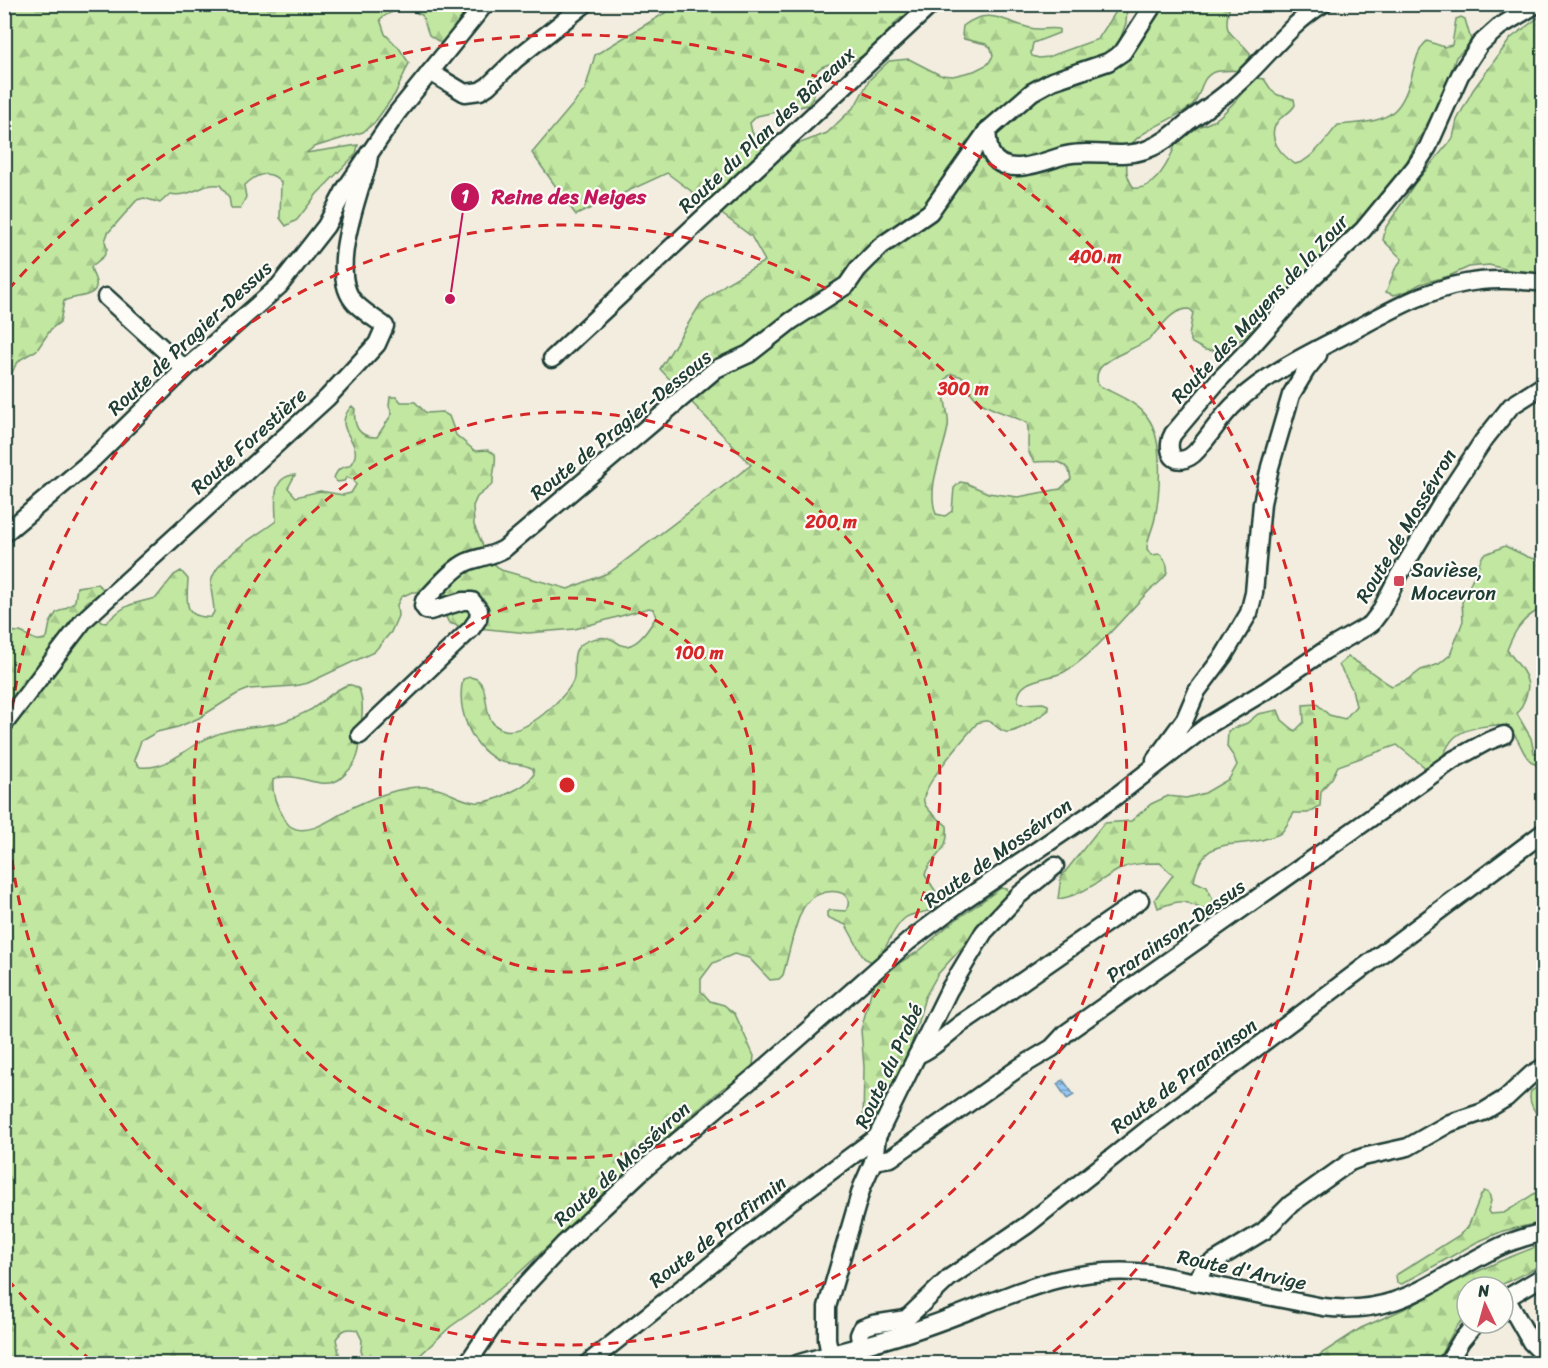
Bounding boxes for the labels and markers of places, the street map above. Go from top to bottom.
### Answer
callout: Reine des Neiges [450,177,659,216]
place label: Savièse, Mocevron [1411,553,1496,611]
marker: Savièse, Mocevron [1392,574,1406,588]
centre of rings [557,775,577,795]

